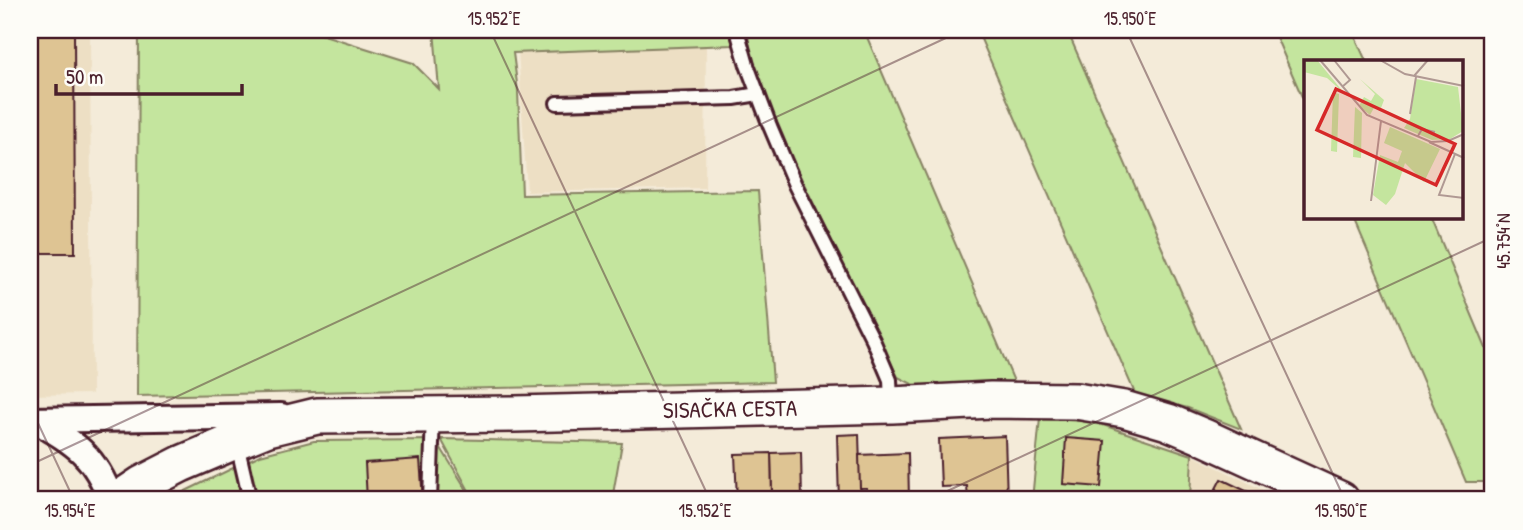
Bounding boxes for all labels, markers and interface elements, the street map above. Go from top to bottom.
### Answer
text: 15.952°E [468,6,520,31]
text: 15.950°E [1104,6,1156,31]
scale bar [56,52,242,96]
inset map [1304,60,1464,219]
text: 50 m [66,62,103,91]
text: 45.754°N [1491,213,1516,269]
street label: SISAČKA CESTA [663,392,797,425]
text: 15.954°E [44,498,96,523]
text: 15.952°E [679,498,731,523]
text: 15.950°E [1315,498,1367,523]

